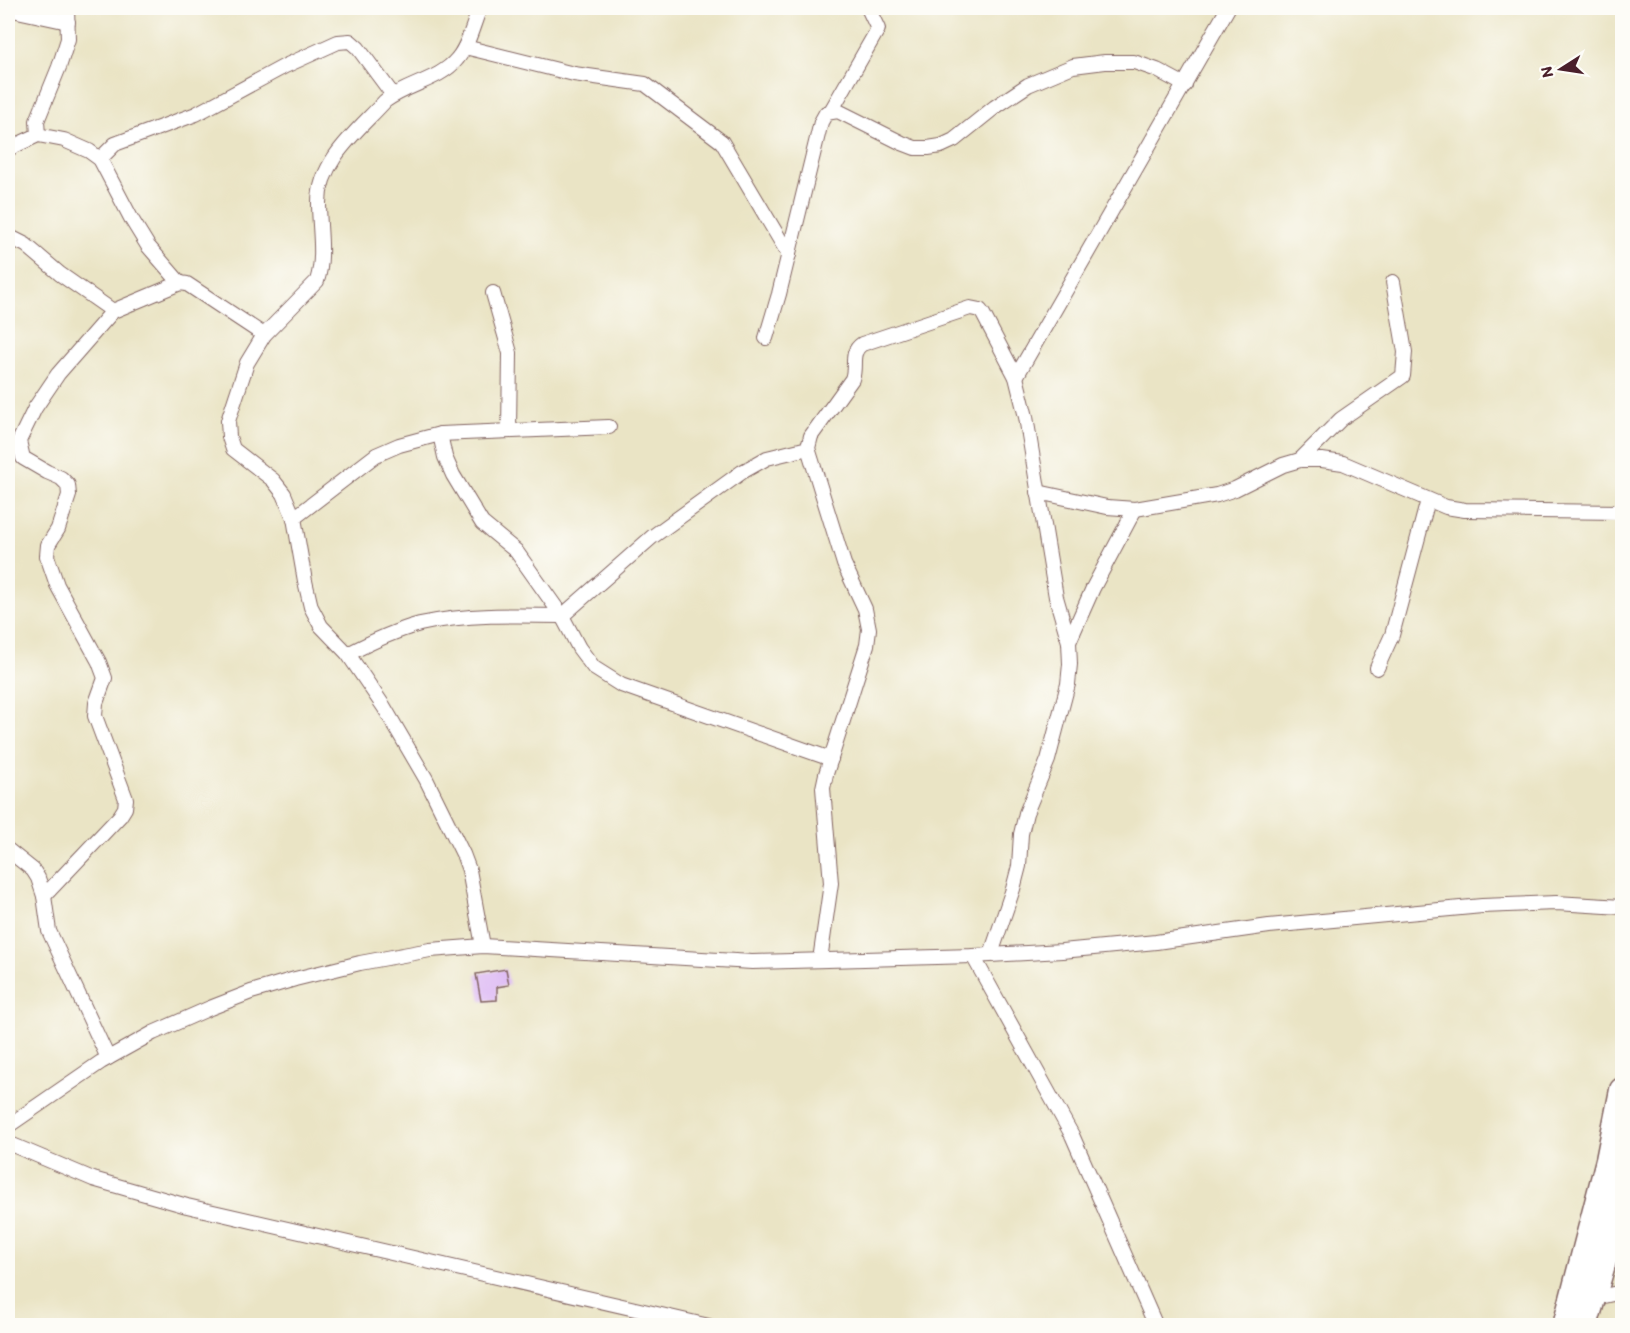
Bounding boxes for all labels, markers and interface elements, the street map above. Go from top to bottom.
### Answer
north arrow [1531,39,1591,99]
text: N [1536,65,1557,79]

